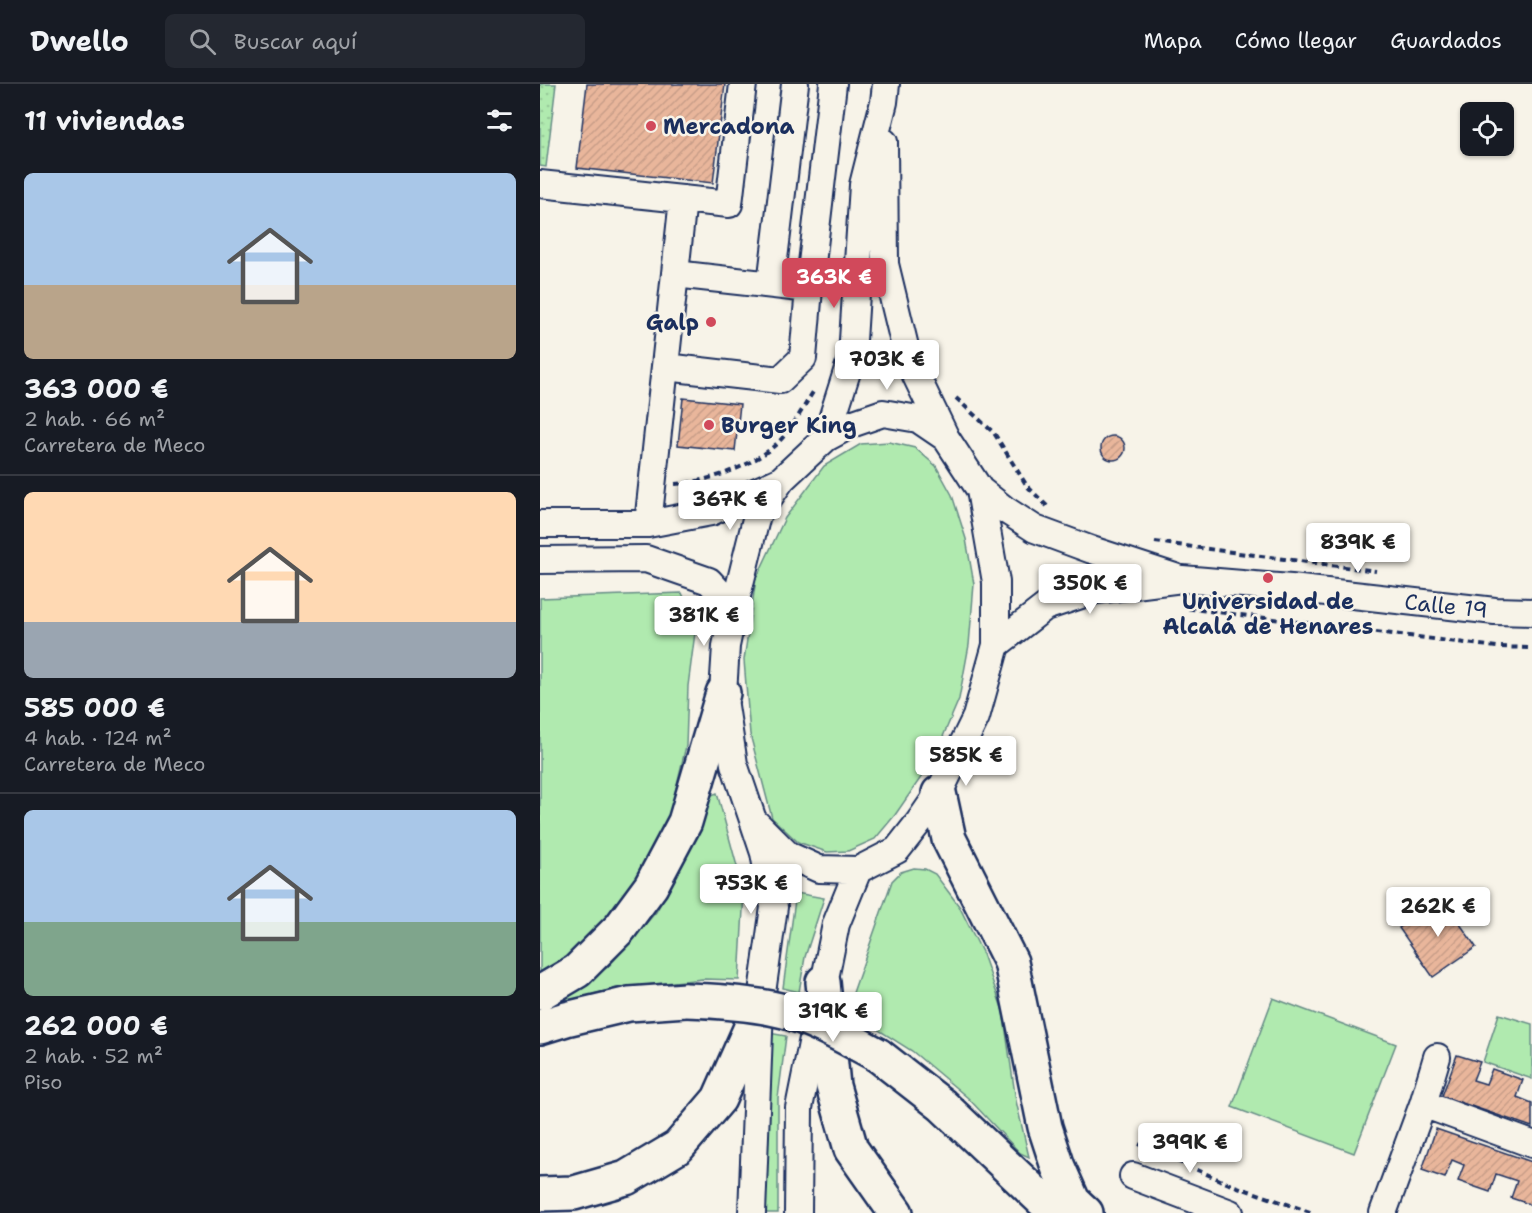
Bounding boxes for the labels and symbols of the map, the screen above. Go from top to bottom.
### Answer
place label: Mercadona [663,112,795,141]
marker: Mercadona [644,119,658,133]
pin: 363K € [785,258,883,309]
place label: Galp [646,308,699,337]
marker: Galp [704,315,718,329]
pin: 703K € [838,340,936,391]
place label: Burger King [721,411,856,440]
marker: Burger King [702,418,716,432]
pin: 367K € [681,480,779,531]
pin: 839K € [1309,523,1407,574]
pin: 350K € [1041,564,1139,615]
marker: Universidad de Alcalá de Henares [1261,571,1275,585]
place label: Universidad de Alcalá de Henares [1163,587,1373,641]
street label: Calle 19 [1403,587,1489,625]
pin: 381K € [655,596,753,647]
pin: 585K € [917,736,1015,787]
pin: 753K € [702,864,800,915]
pin: 262K € [1389,887,1487,938]
pin: 319K € [784,992,882,1043]
pin: 399K € [1141,1123,1239,1174]

